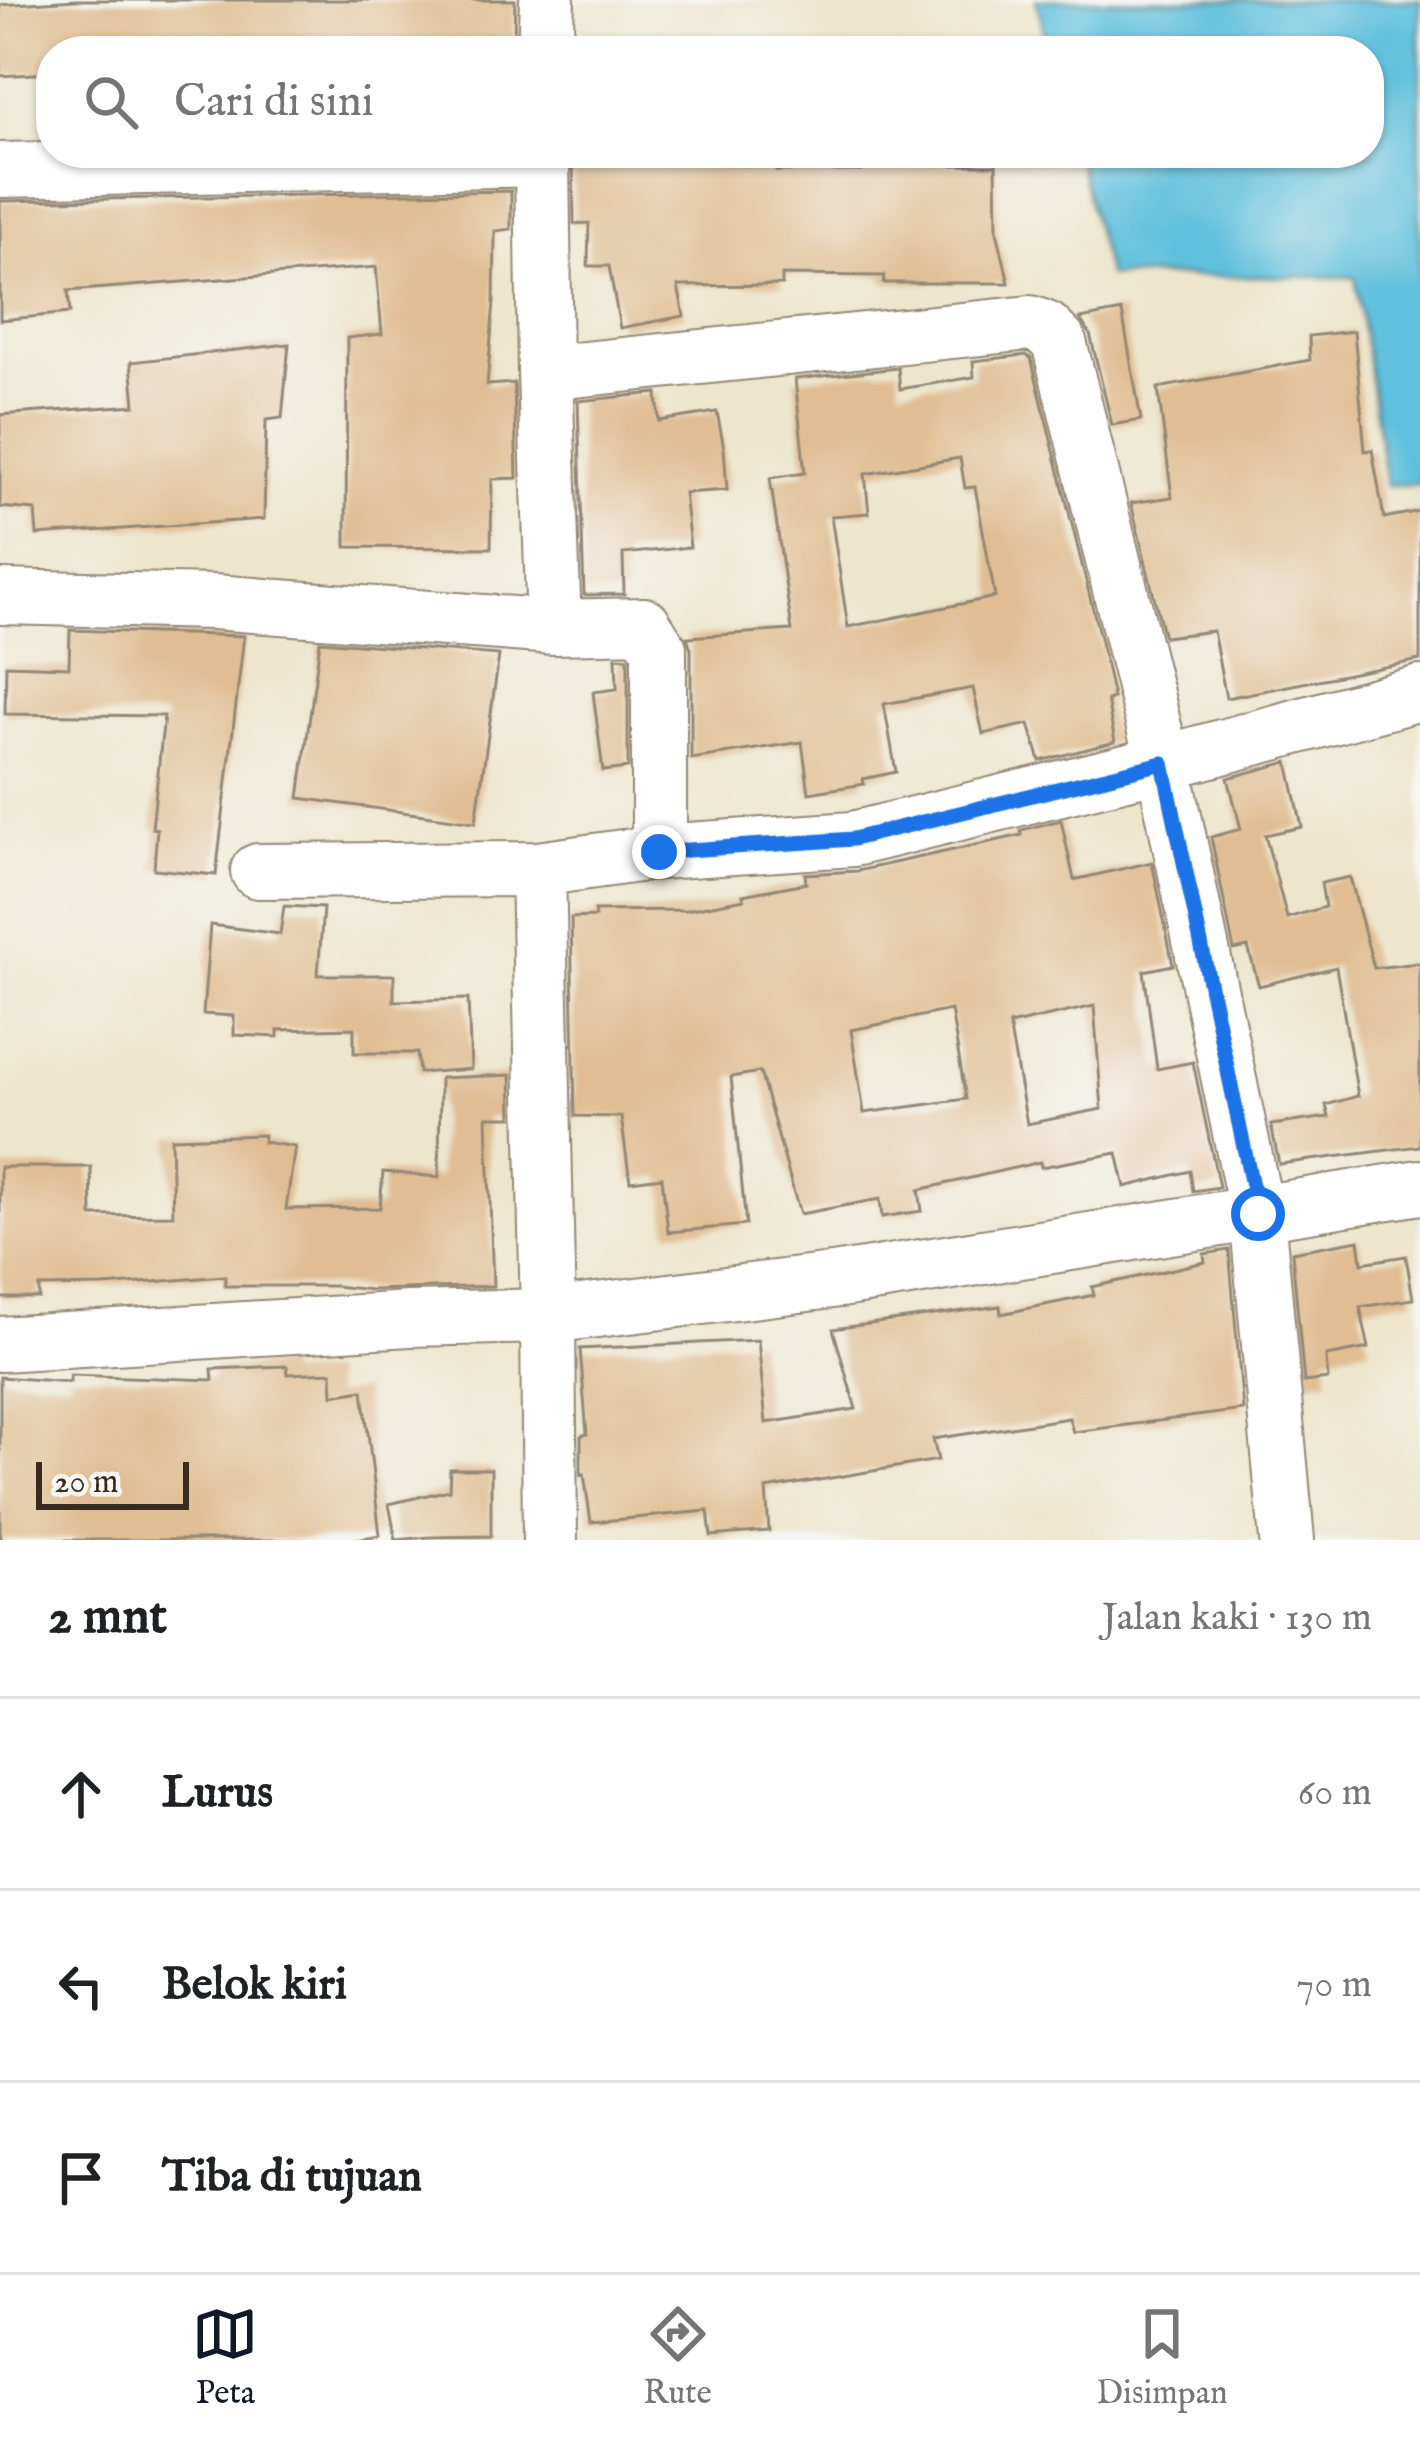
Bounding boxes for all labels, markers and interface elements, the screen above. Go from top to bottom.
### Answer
search box [36,36,1384,168]
icon: search [78,69,144,135]
text: Cari di sini [174,74,374,131]
route end [632,825,686,879]
route start [1231,1187,1285,1241]
scale bar [36,1456,189,1509]
text: 20 m [54,1462,118,1504]
text: 2 mnt [48,1586,167,1651]
text: Jalan kaki · 130 m [1102,1594,1372,1643]
icon: ahead [48,1761,114,1827]
text: Lurus [162,1765,273,1822]
text: 60 m [1298,1769,1372,1818]
icon: left [48,1953,114,2019]
text: Belok kiri [162,1957,347,2014]
text: 70 m [1296,1961,1372,2010]
icon: arrive [48,2145,114,2211]
text: Tiba di tujuan [162,2149,422,2206]
tab: Peta [192,2301,258,2415]
tab: Rute [643,2301,712,2415]
tab: Disimpan [1097,2301,1228,2415]

